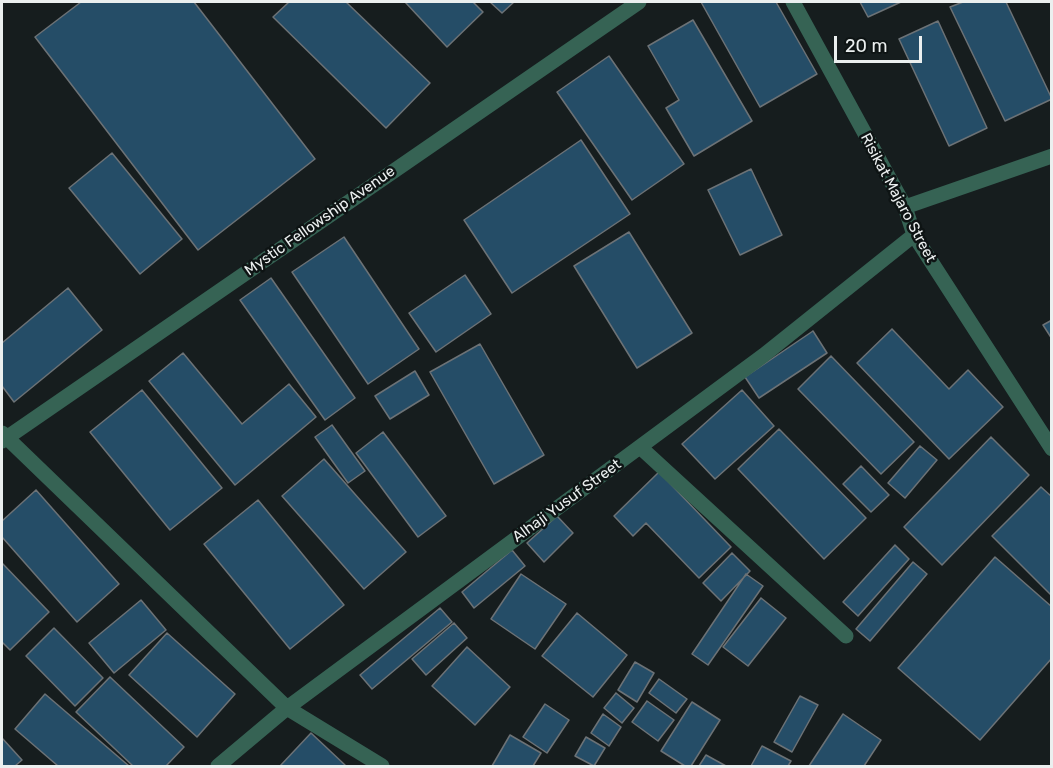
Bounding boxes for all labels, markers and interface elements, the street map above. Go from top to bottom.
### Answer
scale bar [837,24,926,62]
text: 20 m [845,35,887,57]
street label: Risikat Majaro Street [856,130,940,266]
street label: Mystic Fellowship Avenue [241,162,399,280]
street label: Alhaji Yusuf Street [509,456,625,546]

